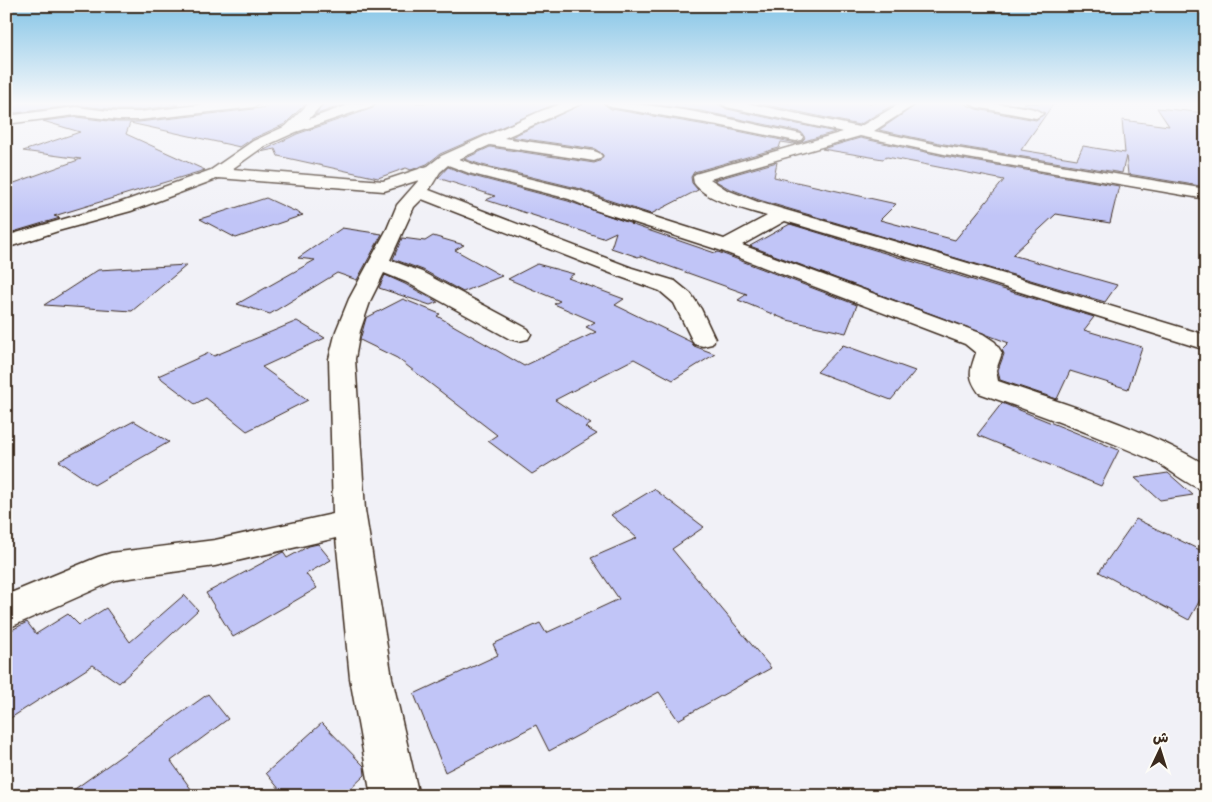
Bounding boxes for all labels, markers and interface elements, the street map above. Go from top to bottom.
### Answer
north arrow [1134,724,1184,774]
text: ش [1153,729,1169,747]

